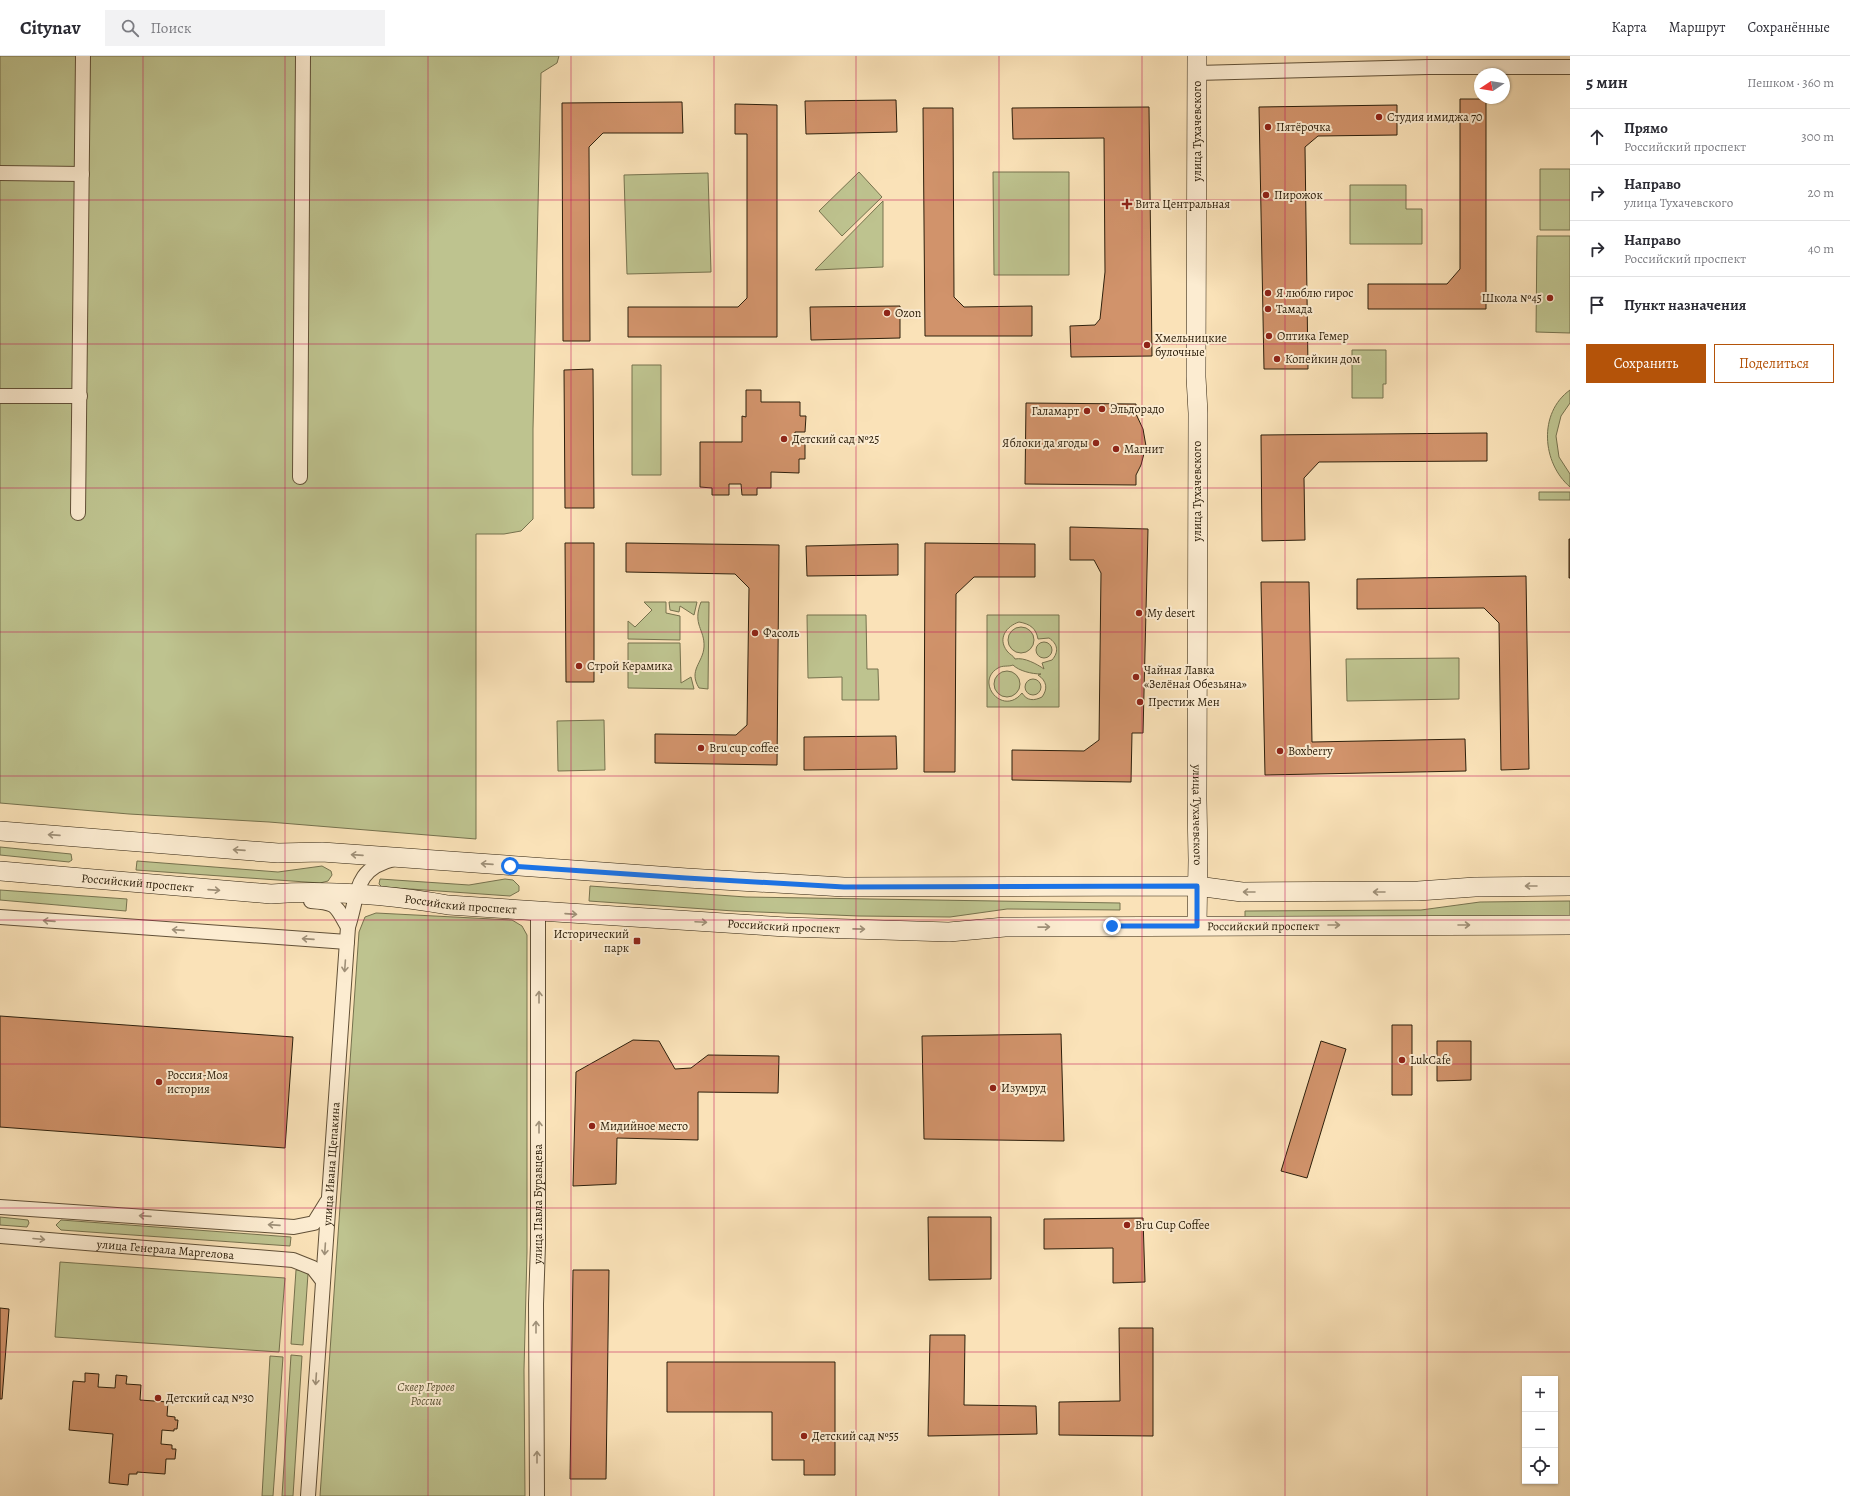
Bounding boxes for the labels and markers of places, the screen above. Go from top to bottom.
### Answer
place label: Студия имиджа 70 [1387,109,1483,125]
marker: Студия имиджа 70 [1374,112,1384,122]
place label: Пятёрочка [1276,119,1331,135]
marker: Пятёрочка [1263,122,1273,132]
place label: Пирожок [1274,187,1323,203]
marker: Пирожок [1261,190,1271,200]
place label: Вита Центральная [1135,196,1230,212]
marker: Вита Центральная [1122,199,1132,209]
place label: Я люблю гирос [1276,285,1354,301]
marker: Я люблю гирос [1263,288,1273,298]
place label: Школа №45 [1481,290,1542,306]
marker: Школа №45 [1545,293,1555,303]
place label: Тамада [1276,301,1313,317]
marker: Тамада [1263,304,1273,314]
place label: Ozon [895,305,922,321]
marker: Ozon [882,308,892,318]
place label: Оптика Гемер [1277,328,1349,344]
place label: Хмельницкие булочные [1155,330,1227,360]
marker: Оптика Гемер [1264,331,1274,341]
marker: Хмельницкие булочные [1142,340,1152,350]
place label: Копейкин дом [1285,351,1360,367]
marker: Копейкин дом [1272,354,1282,364]
place label: Эльдорадо [1110,401,1164,417]
place label: Галамарт [1032,403,1080,419]
marker: Эльдорадо [1097,404,1107,414]
marker: Галамарт [1082,406,1092,416]
place label: Детский сад №25 [792,431,880,447]
marker: Детский сад №25 [779,434,789,444]
place label: Яблоки да ягоды [1002,435,1088,451]
marker: Яблоки да ягоды [1091,438,1101,448]
place label: Магнит [1124,441,1165,457]
marker: Магнит [1111,444,1121,454]
place label: My desert [1147,605,1195,621]
marker: My desert [1134,608,1144,618]
place label: Фасоль [763,625,800,641]
marker: Фасоль [750,628,760,638]
place label: Строй Керамика [587,658,673,674]
marker: Строй Керамика [574,661,584,671]
place label: Чайная Лавка «Зелёная Обезьяна» [1144,662,1247,692]
marker: Чайная Лавка «Зелёная Обезьяна» [1131,672,1141,682]
place label: Престиж Мен [1148,694,1220,710]
marker: Престиж Мен [1135,697,1145,707]
place label: Bru cup coffee [709,740,779,756]
marker: Bru cup coffee [696,743,706,753]
place label: Boxberry [1288,743,1333,759]
marker: Boxberry [1275,746,1285,756]
place label: Исторический парк [554,926,629,956]
marker: Исторический парк [632,936,642,946]
place label: LukCafe [1410,1052,1451,1068]
marker: LukCafe [1397,1055,1407,1065]
place label: Россия-Моя история [167,1067,228,1097]
marker: Россия-Моя история [154,1077,164,1087]
place label: Изумруд [1001,1080,1046,1096]
marker: Изумруд [988,1083,998,1093]
place label: Мидийное место [600,1118,688,1134]
marker: Мидийное место [587,1121,597,1131]
place label: Bru Cup Coffee [1135,1217,1210,1233]
marker: Bru Cup Coffee [1122,1220,1132,1230]
place label: Детский сад №30 [166,1390,254,1406]
marker: Детский сад №30 [153,1393,163,1403]
place label: Детский сад №55 [812,1428,899,1444]
marker: Детский сад №55 [799,1431,809,1441]

